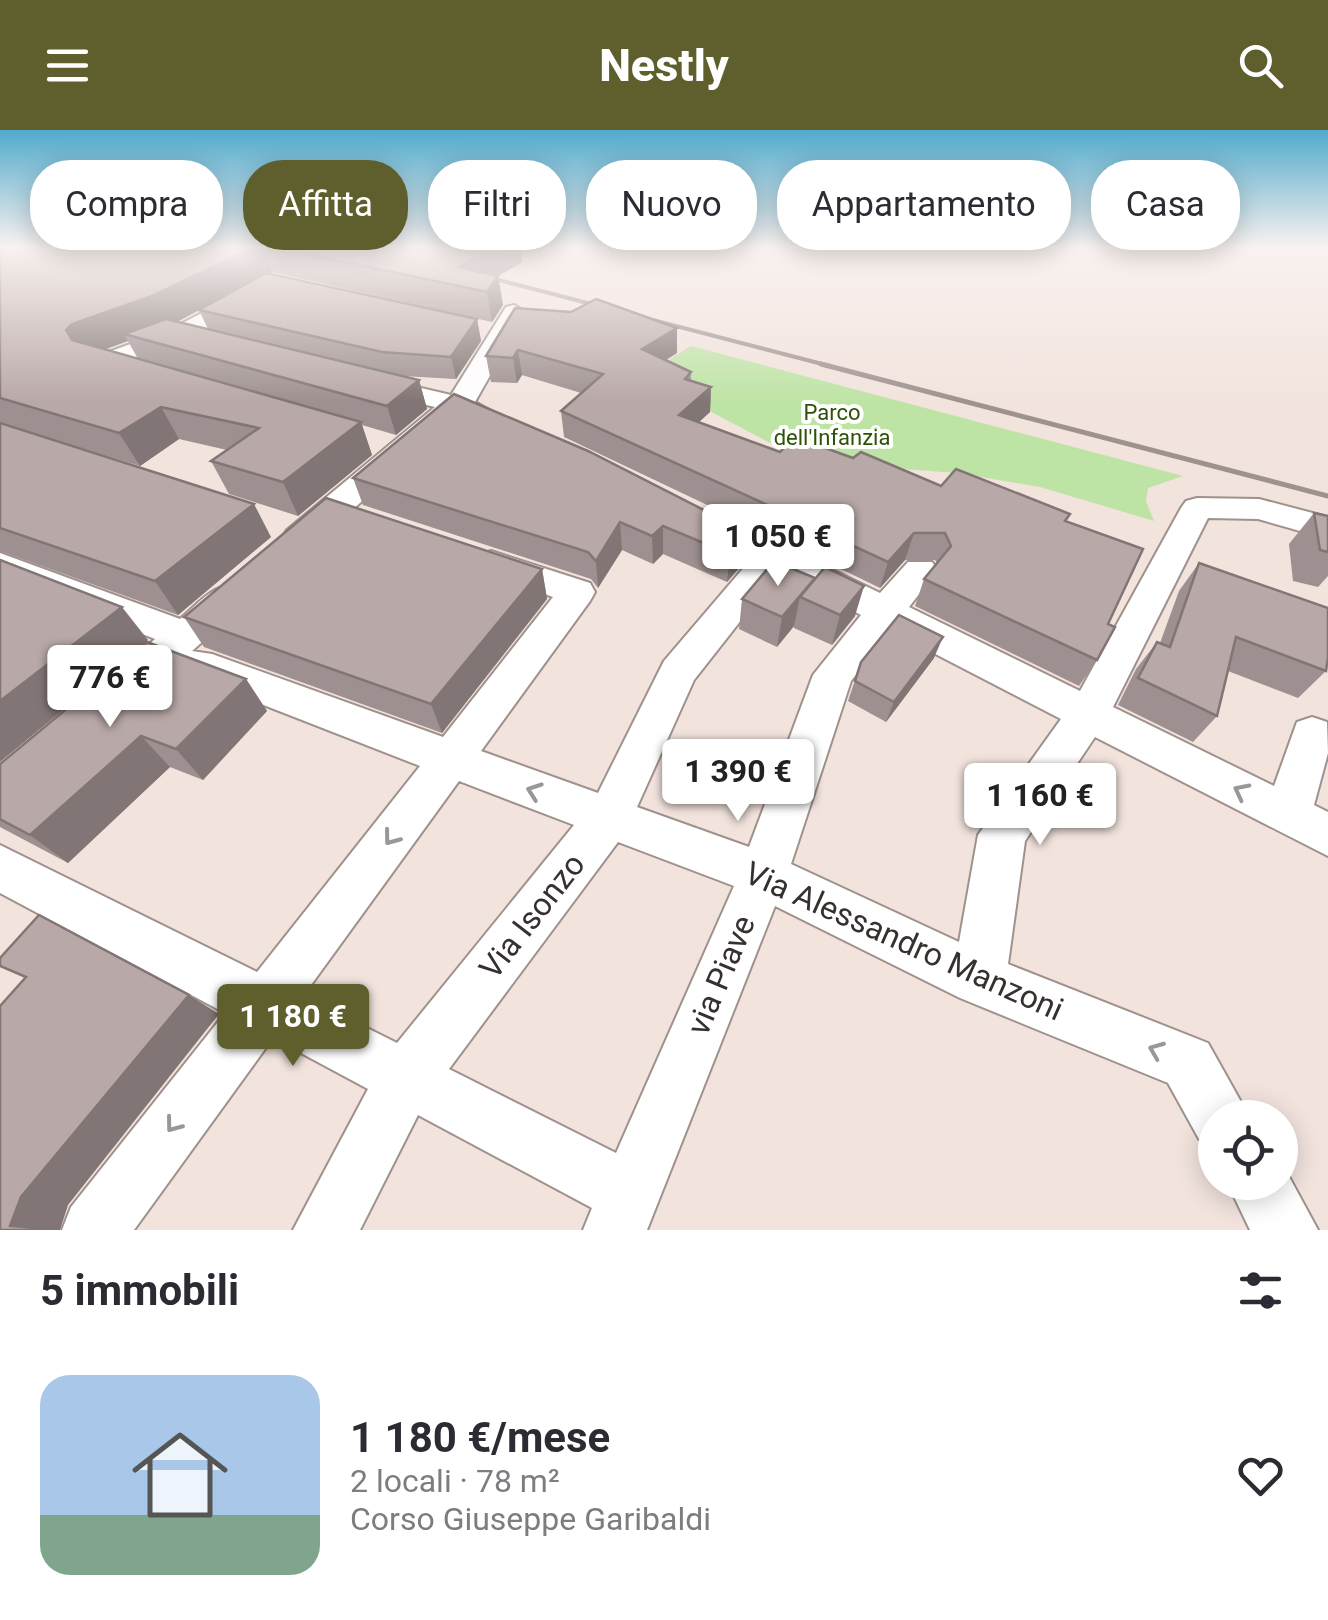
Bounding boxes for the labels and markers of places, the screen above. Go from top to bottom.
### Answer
pin: 1 050 € [686,504,870,589]
pin: 776 € [40,645,180,730]
pin: 1 390 € [646,739,830,824]
pin: 1 160 € [948,763,1132,848]
pin: 1 180 € [201,984,385,1069]

